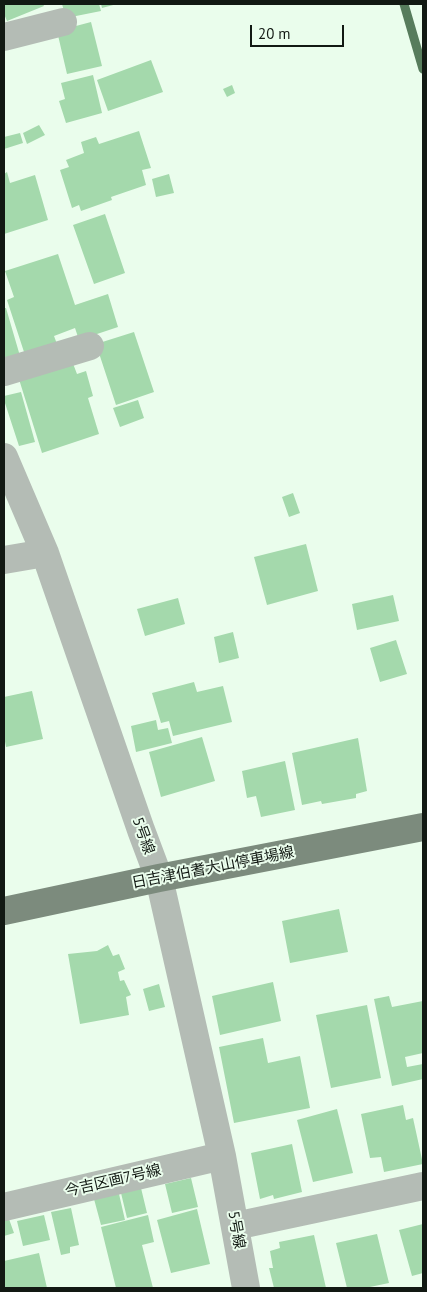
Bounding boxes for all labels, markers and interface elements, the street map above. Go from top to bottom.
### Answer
scale bar [252,15,346,47]
text: 20 m [258,24,291,43]
street label: 5号線 [128,815,158,857]
street label: 日吉津伯耆大山停車場線 [130,843,296,893]
street label: 今吉区画7号線 [63,1161,163,1201]
street label: 5号線 [224,1210,248,1250]

